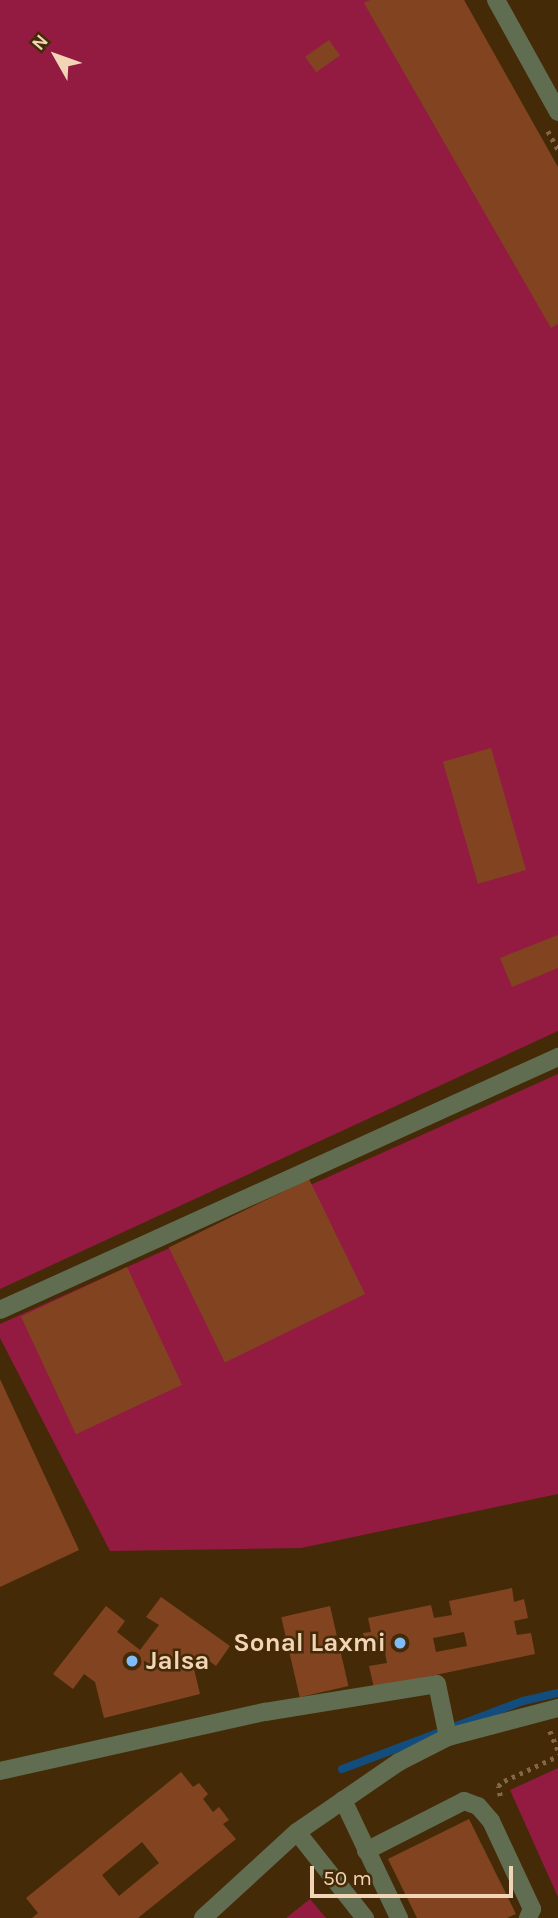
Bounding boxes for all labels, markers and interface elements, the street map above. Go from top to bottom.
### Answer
north arrow [21,21,91,91]
text: N [27,30,53,55]
place label: Sonal Laxmi [233,1627,386,1659]
marker: Sonal Laxmi [392,1635,408,1651]
place label: Jalsa [146,1645,210,1677]
marker: Jalsa [124,1653,140,1669]
scale bar [313,1852,516,1896]
text: 50 m [323,1866,372,1890]

